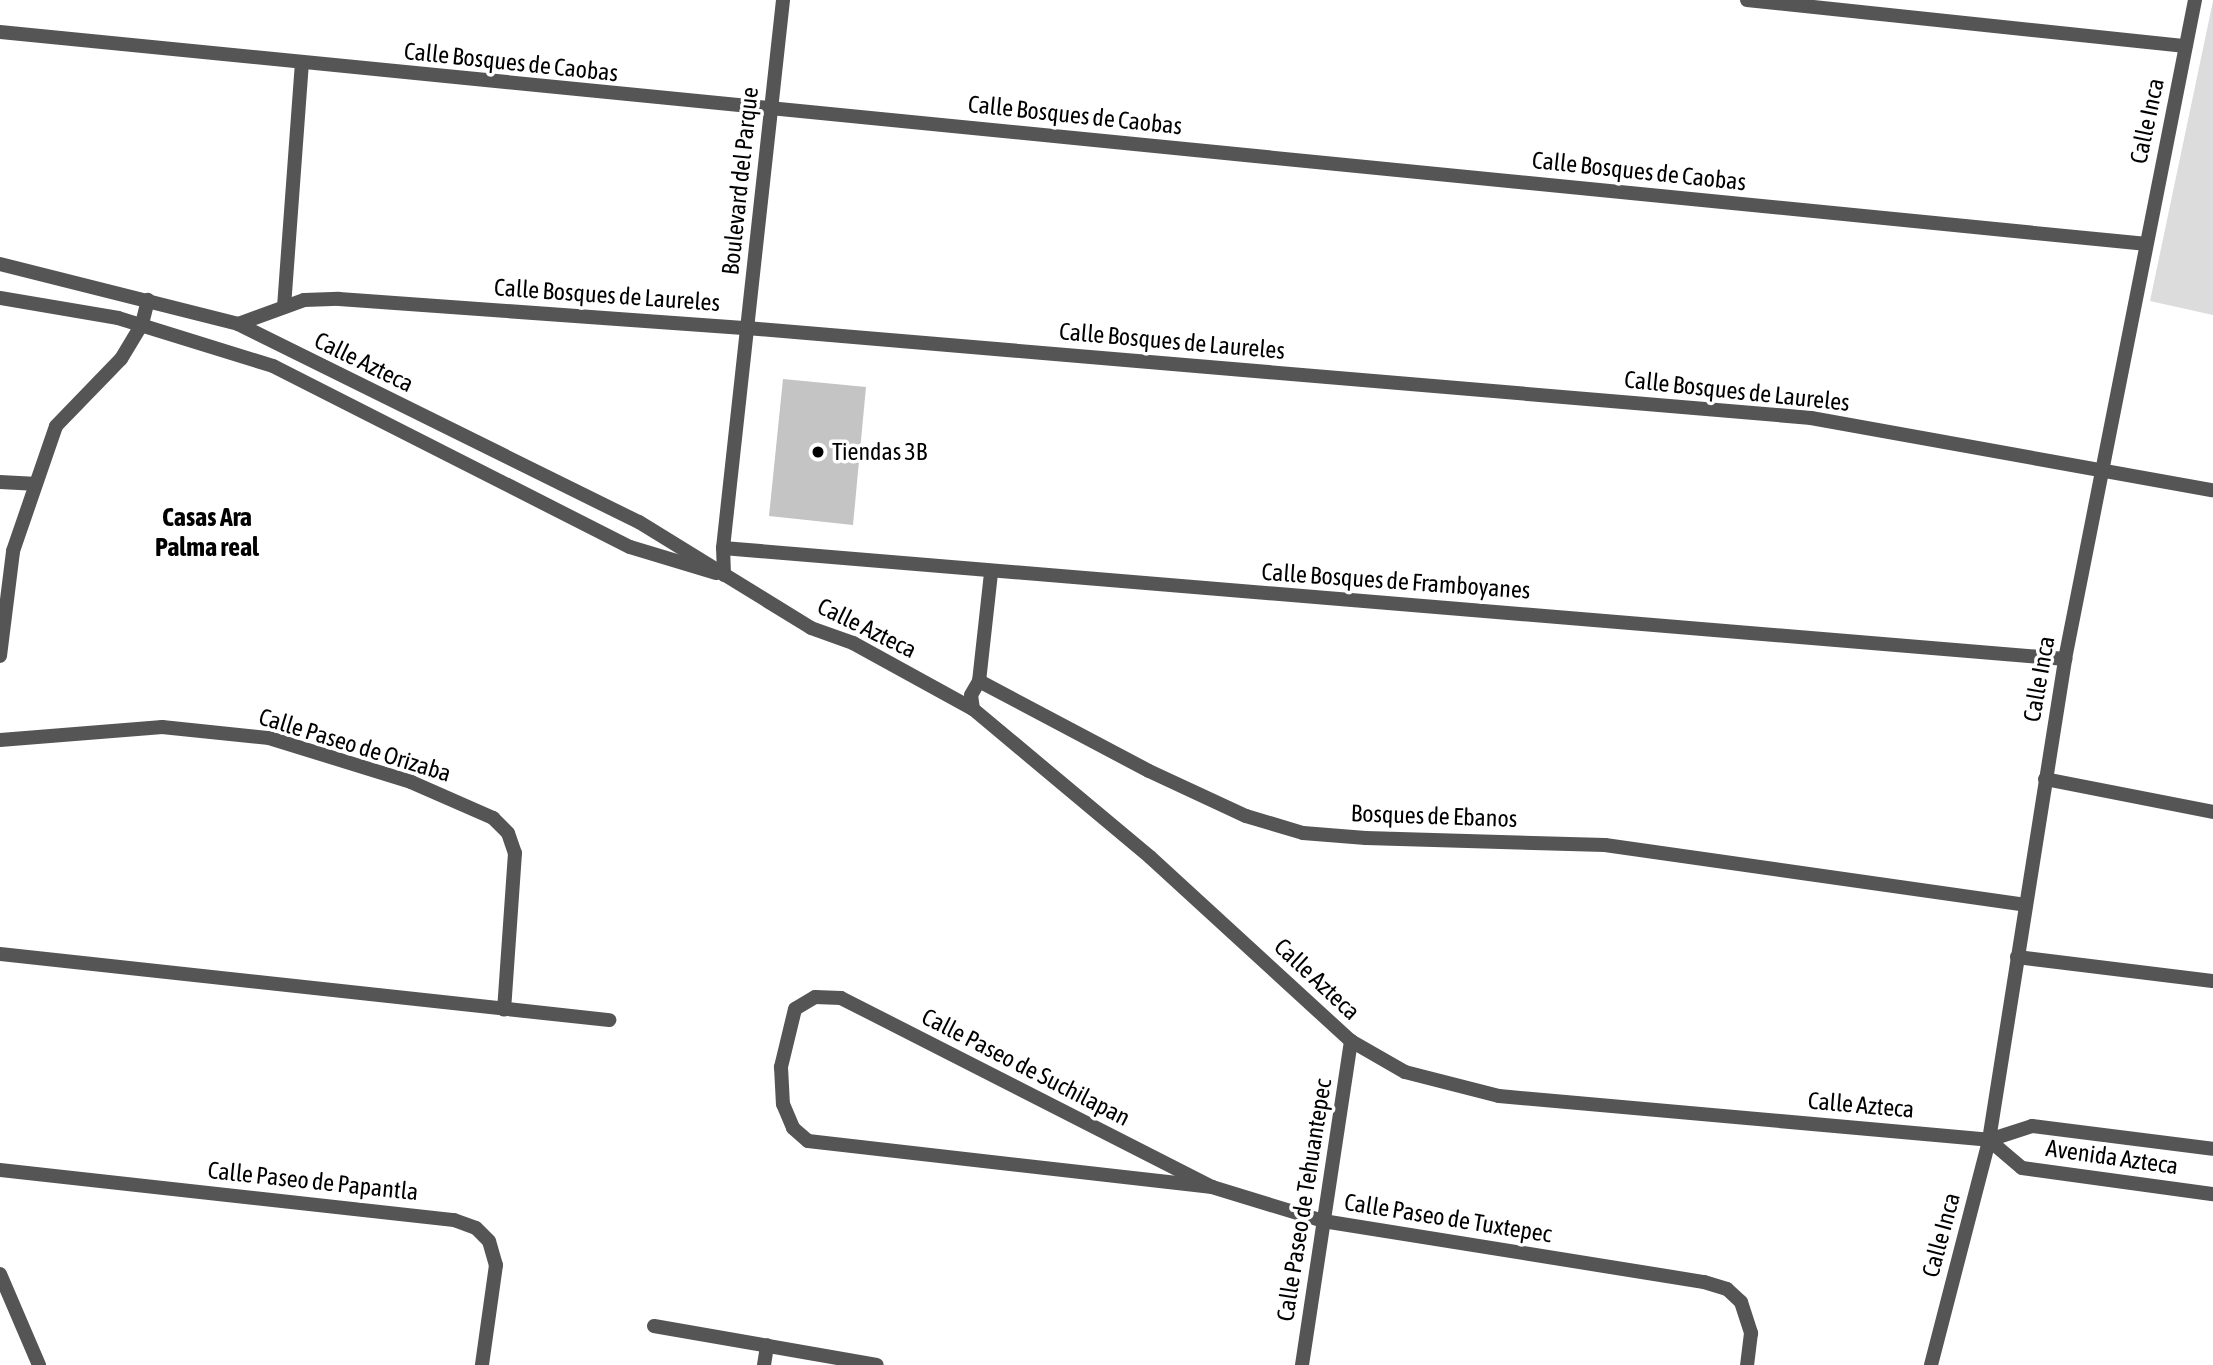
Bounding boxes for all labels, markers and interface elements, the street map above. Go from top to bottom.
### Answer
street label: Calle Bosques de Caobas [402,36,620,88]
street label: Calle Inca [2124,76,2170,166]
street label: Boulevard del Parque [716,86,764,276]
street label: Calle Bosques de Caobas [966,89,1184,141]
street label: Calle Bosques de Caobas [1530,145,1748,197]
street label: Calle Bosques de Laureles [493,273,721,317]
street label: Calle Bosques de Laureles [1058,317,1286,365]
street label: Calle Azteca [310,326,418,398]
street label: Calle Bosques de Laureles [1623,365,1851,417]
place label: Tiendas 3B [832,438,927,466]
marker: Tiendas 3B [810,444,826,460]
district label: Casas Ara Palma real [155,502,259,564]
street label: Calle Bosques de Framboyanes [1261,557,1531,605]
street label: Calle Azteca [813,592,921,664]
street label: Calle Inca [2017,634,2061,724]
street label: Calle Paseo de Orizaba [255,702,455,788]
street label: Bosques de Ebanos [1350,799,1518,833]
street label: Calle Azteca [1268,932,1366,1026]
street label: Calle Paseo de Suchilapan [917,1002,1135,1132]
street label: Calle Paseo de Tehuantepec [1271,1077,1337,1323]
street label: Calle Azteca [1807,1086,1915,1124]
street label: Avenida Azteca [2044,1133,2180,1181]
street label: Calle Paseo de Papantla [206,1156,420,1206]
street label: Calle Paseo de Tuxtepec [1342,1187,1554,1249]
street label: Calle Inca [1916,1190,1966,1280]

